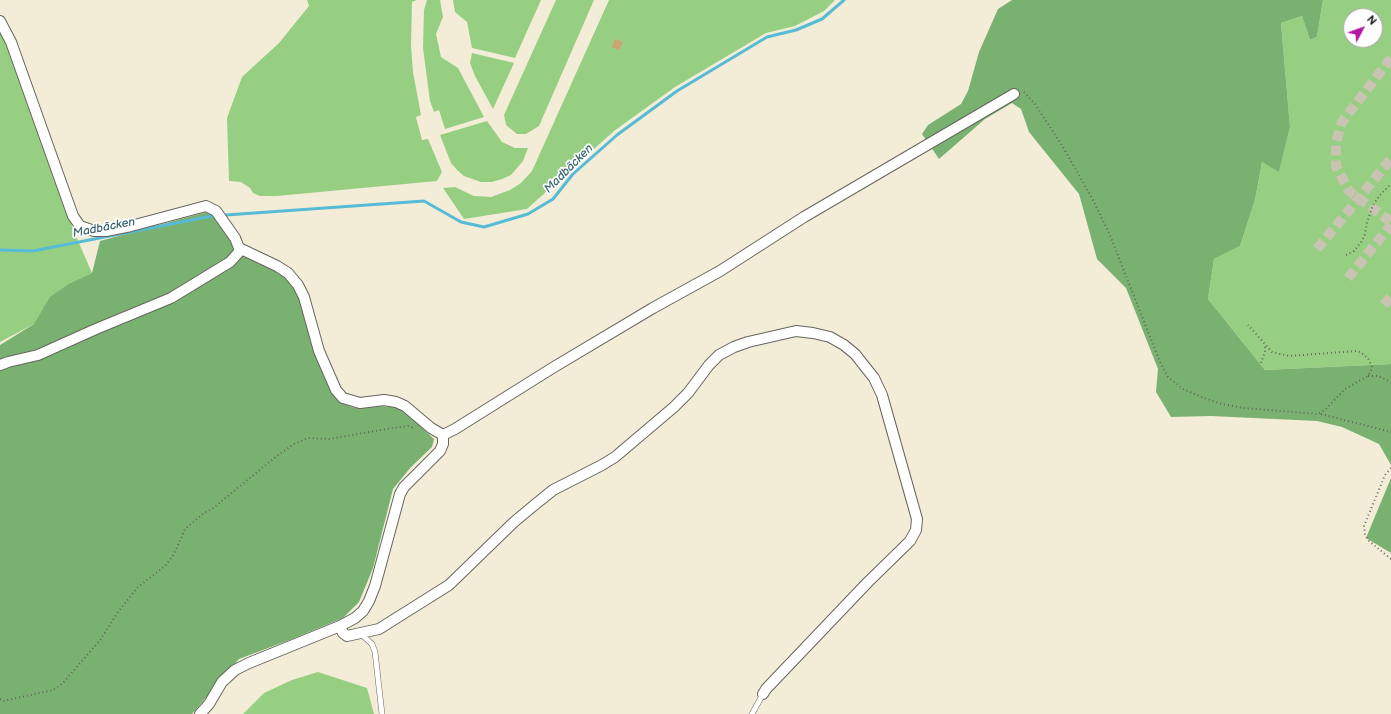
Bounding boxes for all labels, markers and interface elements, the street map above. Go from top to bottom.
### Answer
north arrow [1343,8,1383,48]
text: N [1364,13,1379,28]
water label: Madbäcken [542,142,596,196]
water label: Madbäcken [72,215,136,241]

